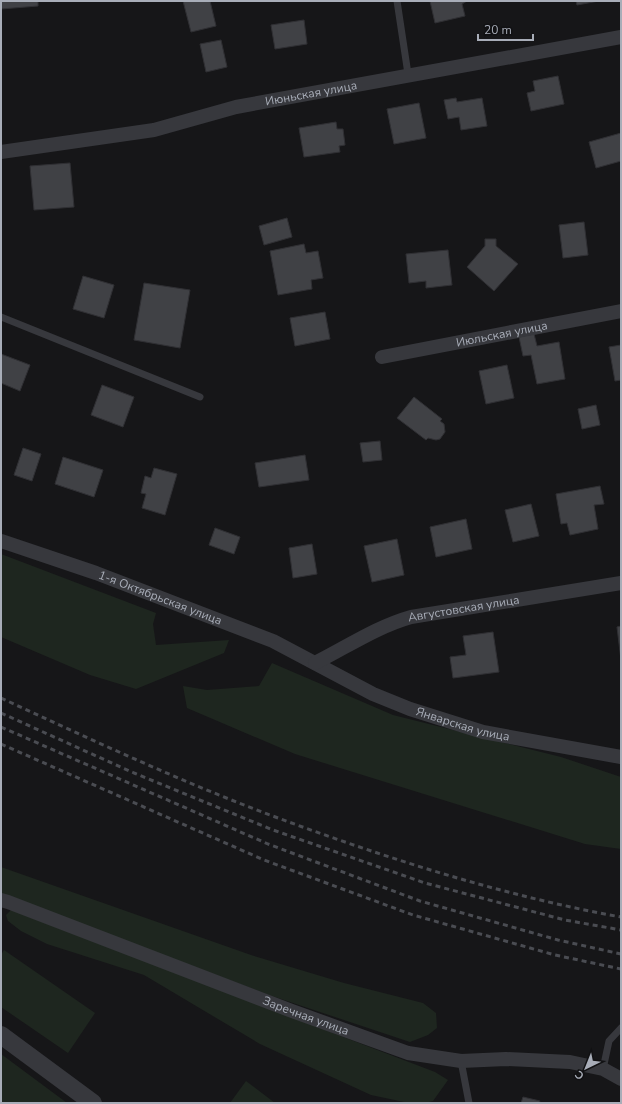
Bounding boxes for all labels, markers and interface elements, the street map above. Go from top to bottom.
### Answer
scale bar [478,16,533,42]
text: 20 m [484,22,512,38]
street label: Июньская улица [264,77,358,110]
street label: Июльская улица [455,317,549,351]
street label: 1-я Октябрьская улица [96,567,224,629]
street label: Августовская улица [407,592,521,625]
street label: Январская улица [414,703,511,745]
street label: Заречная улица [260,992,351,1039]
north arrow [566,1048,606,1088]
text: С [571,1067,587,1083]

